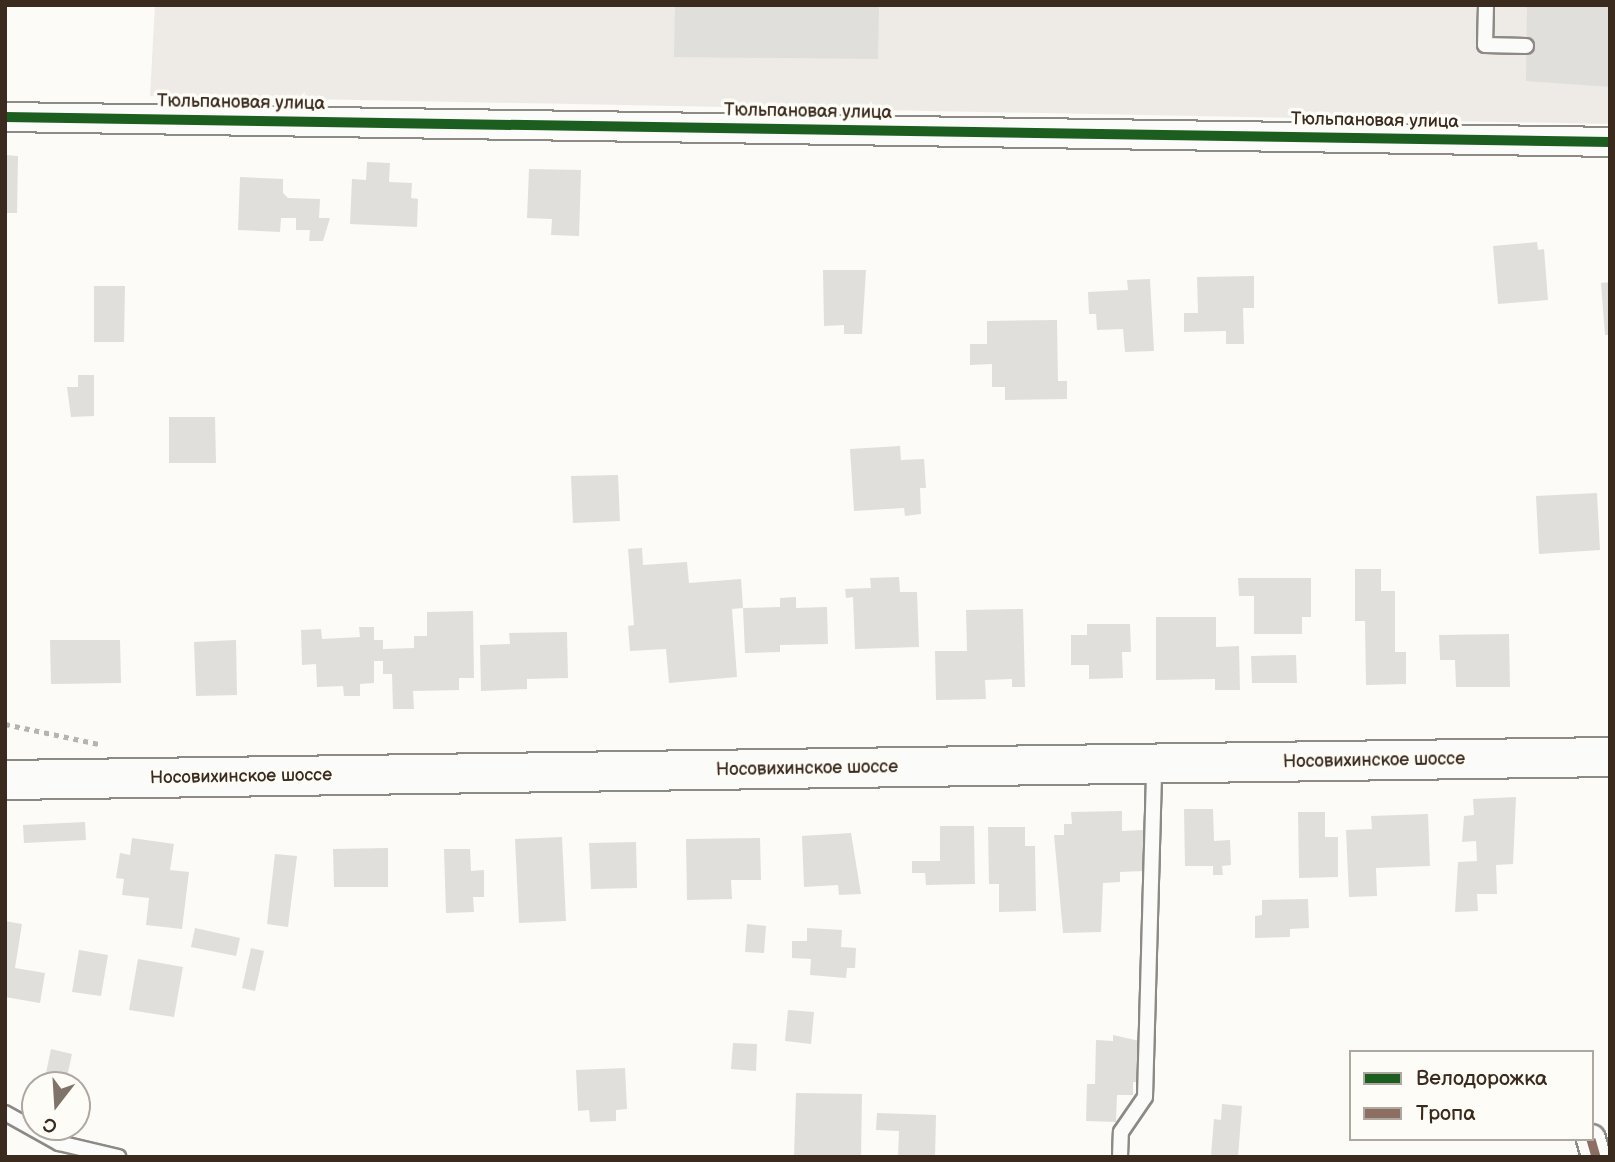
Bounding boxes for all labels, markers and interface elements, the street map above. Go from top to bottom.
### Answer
street label: Тюльпановая улица [157,91,325,115]
street label: Тюльпановая улица [724,100,892,124]
street label: Тюльпановая улица [1291,109,1459,133]
street label: Носовихинское шоссе [1283,749,1465,773]
street label: Носовихинское шоссе [716,757,898,781]
street label: Носовихинское шоссе [150,765,332,789]
legend [1349,1050,1594,1141]
text: Велодорожка [1416,1066,1547,1091]
north arrow [21,1071,91,1141]
text: Тропа [1416,1101,1476,1126]
text: С [41,1112,60,1138]

